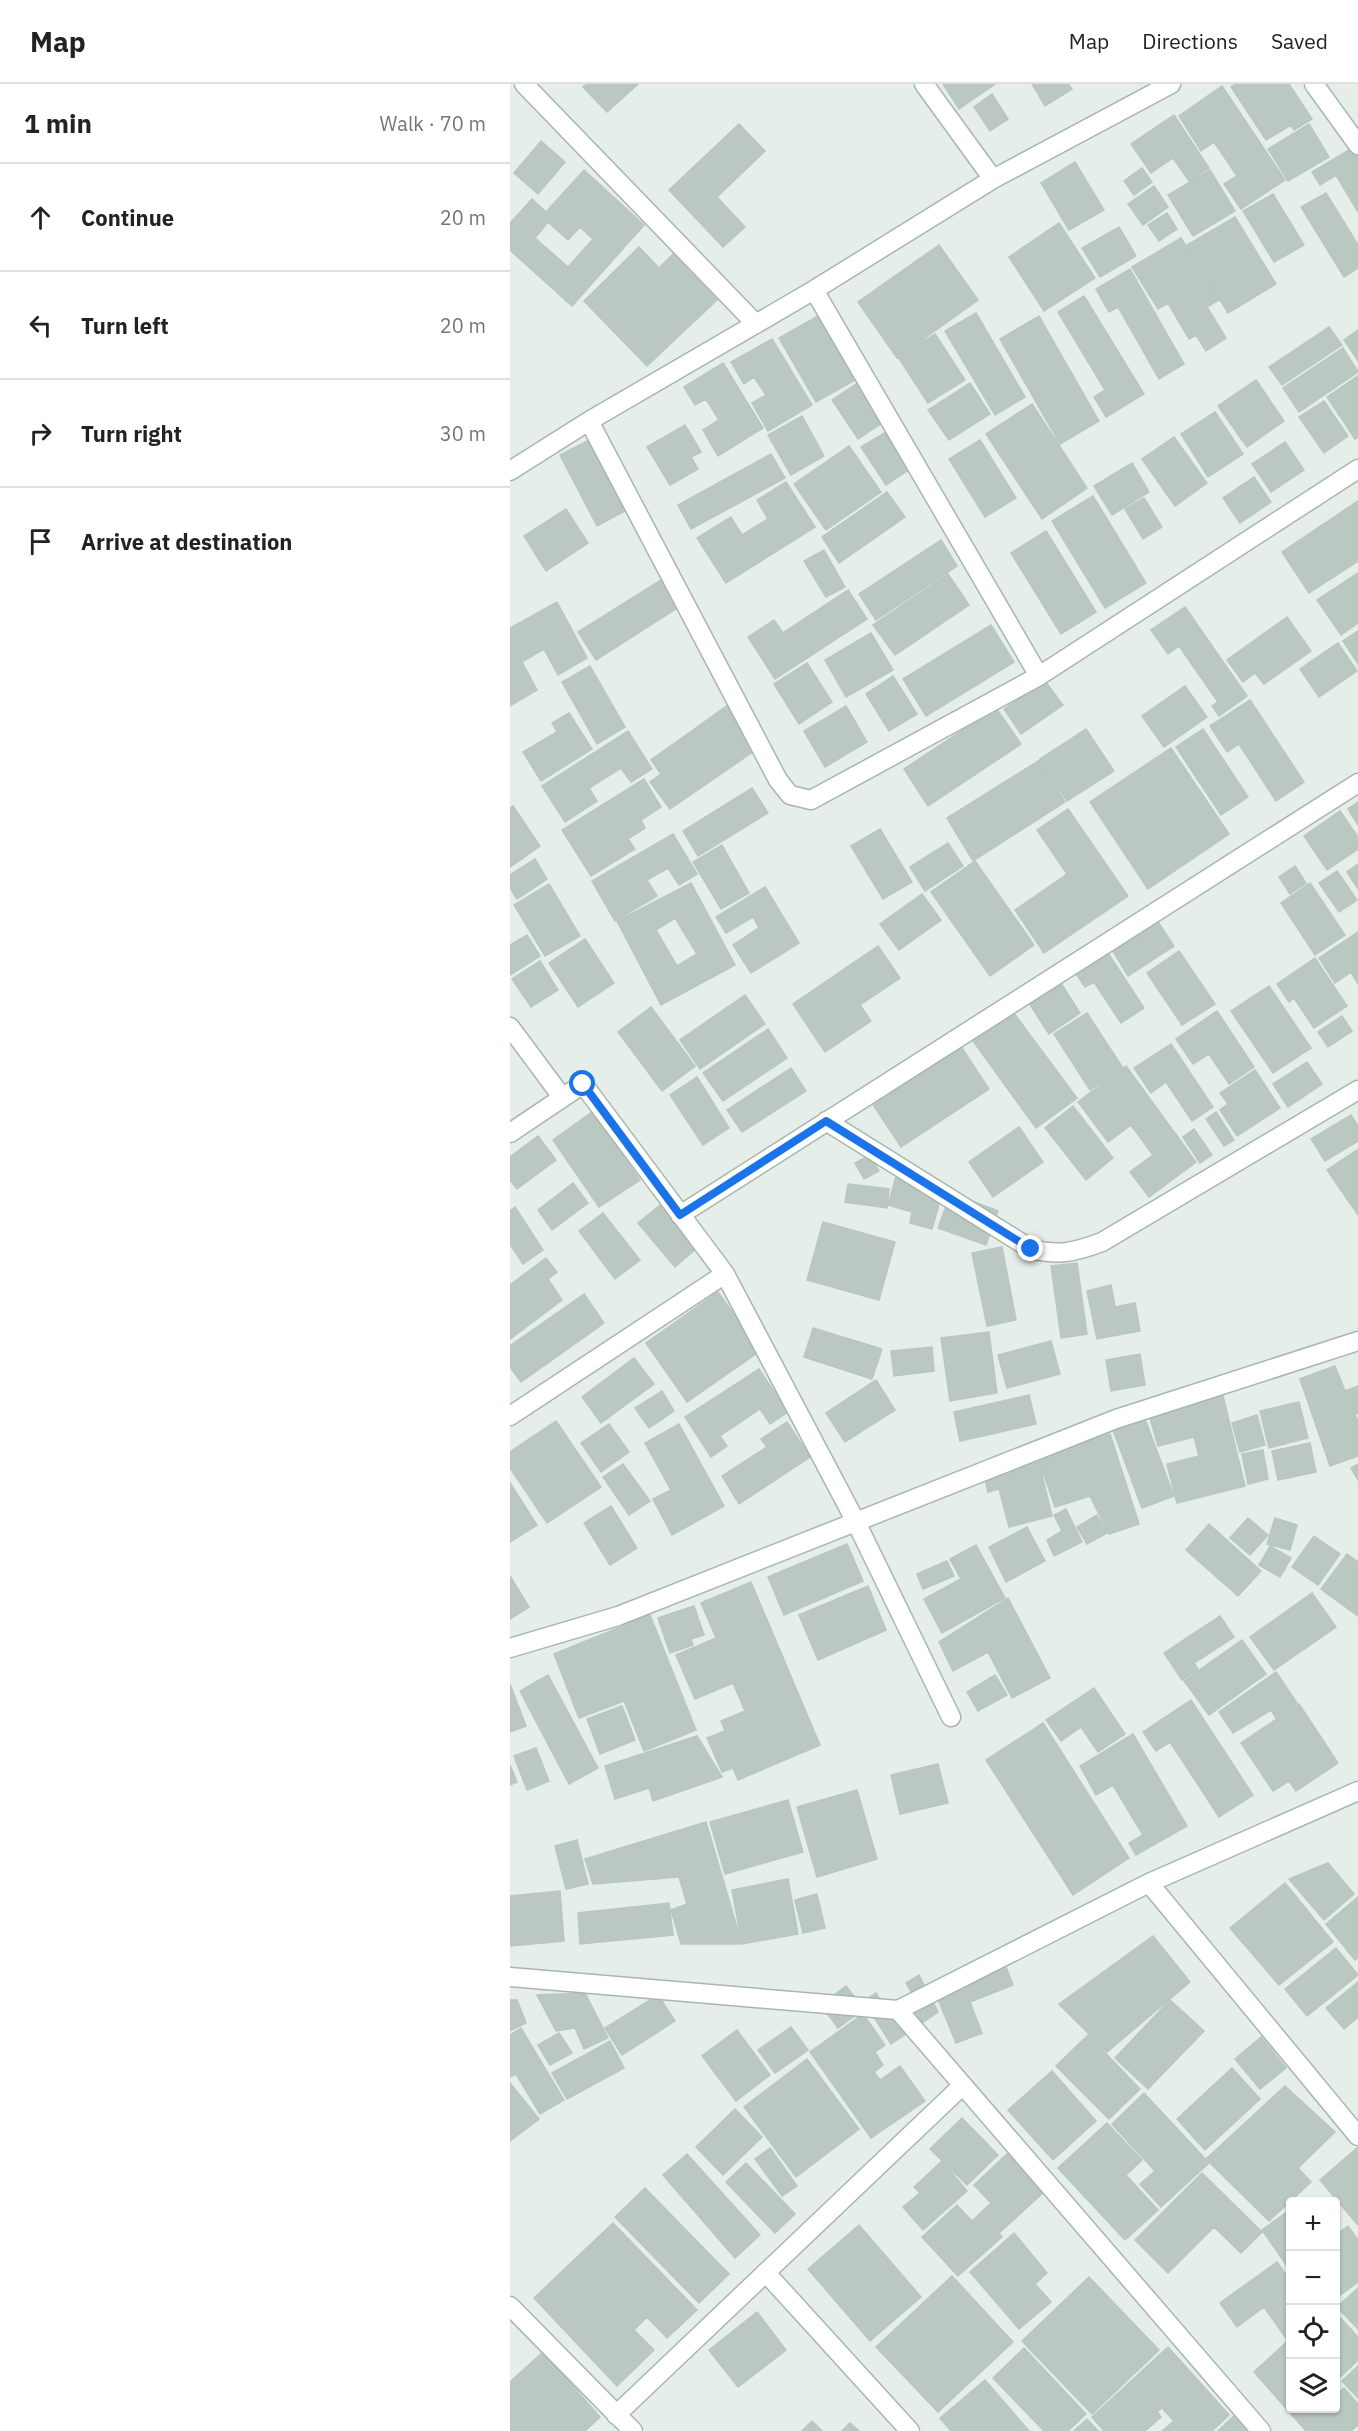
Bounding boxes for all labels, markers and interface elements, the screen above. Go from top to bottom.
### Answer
text: Map [30,23,86,60]
text: Map [1069,27,1109,55]
text: Directions [1142,27,1238,55]
text: Saved [1271,27,1328,55]
text: 1 min [24,106,92,140]
text: Walk · 70 m [380,110,486,137]
icon: ahead [24,201,57,234]
text: Continue [81,203,174,232]
text: 20 m [440,204,486,231]
icon: left [24,309,57,342]
text: Turn left [81,311,169,340]
text: 20 m [440,312,486,339]
icon: right [24,417,57,450]
text: Turn right [81,419,182,448]
text: 30 m [440,420,486,447]
icon: arrive [24,525,57,558]
text: Arrive at destination [81,527,292,556]
route start [569,1070,595,1096]
route end [1017,1235,1043,1261]
map controls [1286,2197,1340,2413]
button: + [1286,2197,1340,2251]
button: − [1286,2251,1340,2305]
button: locate [1286,2305,1340,2359]
button: layers [1286,2359,1340,2413]

